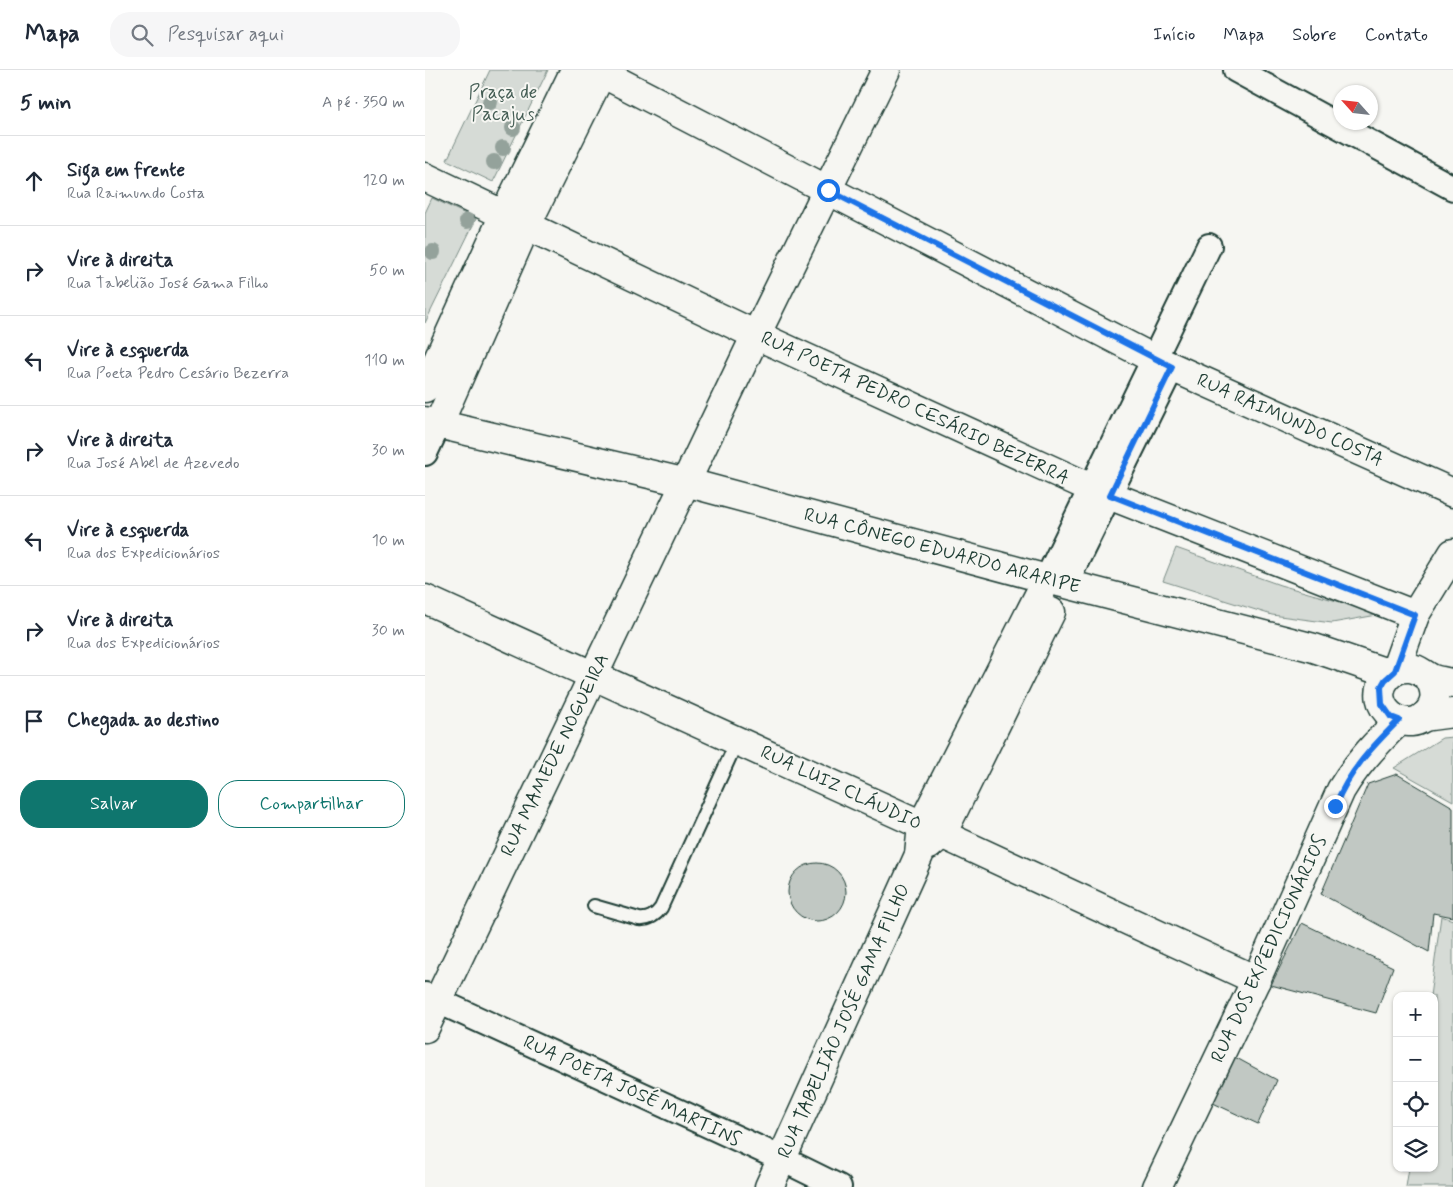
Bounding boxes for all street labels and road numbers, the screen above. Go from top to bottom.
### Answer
street label: RUA POETA PEDRO CESÁRIO BEZERRA [757,324,1074,491]
street label: RUA RAIMUNDO COSTA [1193,368,1387,472]
street label: RUA CÔNEGO EDUARDO ARARIPE [801,502,1083,600]
street label: RUA MAMEDE NOGUEIRA [495,649,615,861]
street label: RUA LUIZ CLÁUDIO [756,739,926,836]
street label: RUA DOS EXPEDICIONÁRIOS [1204,830,1333,1067]
street label: RUA TABELIÃO JOSÉ GAMA FILHO [771,879,916,1162]
street label: RUA POETA JOSÉ MARTINS [519,1029,746,1153]

